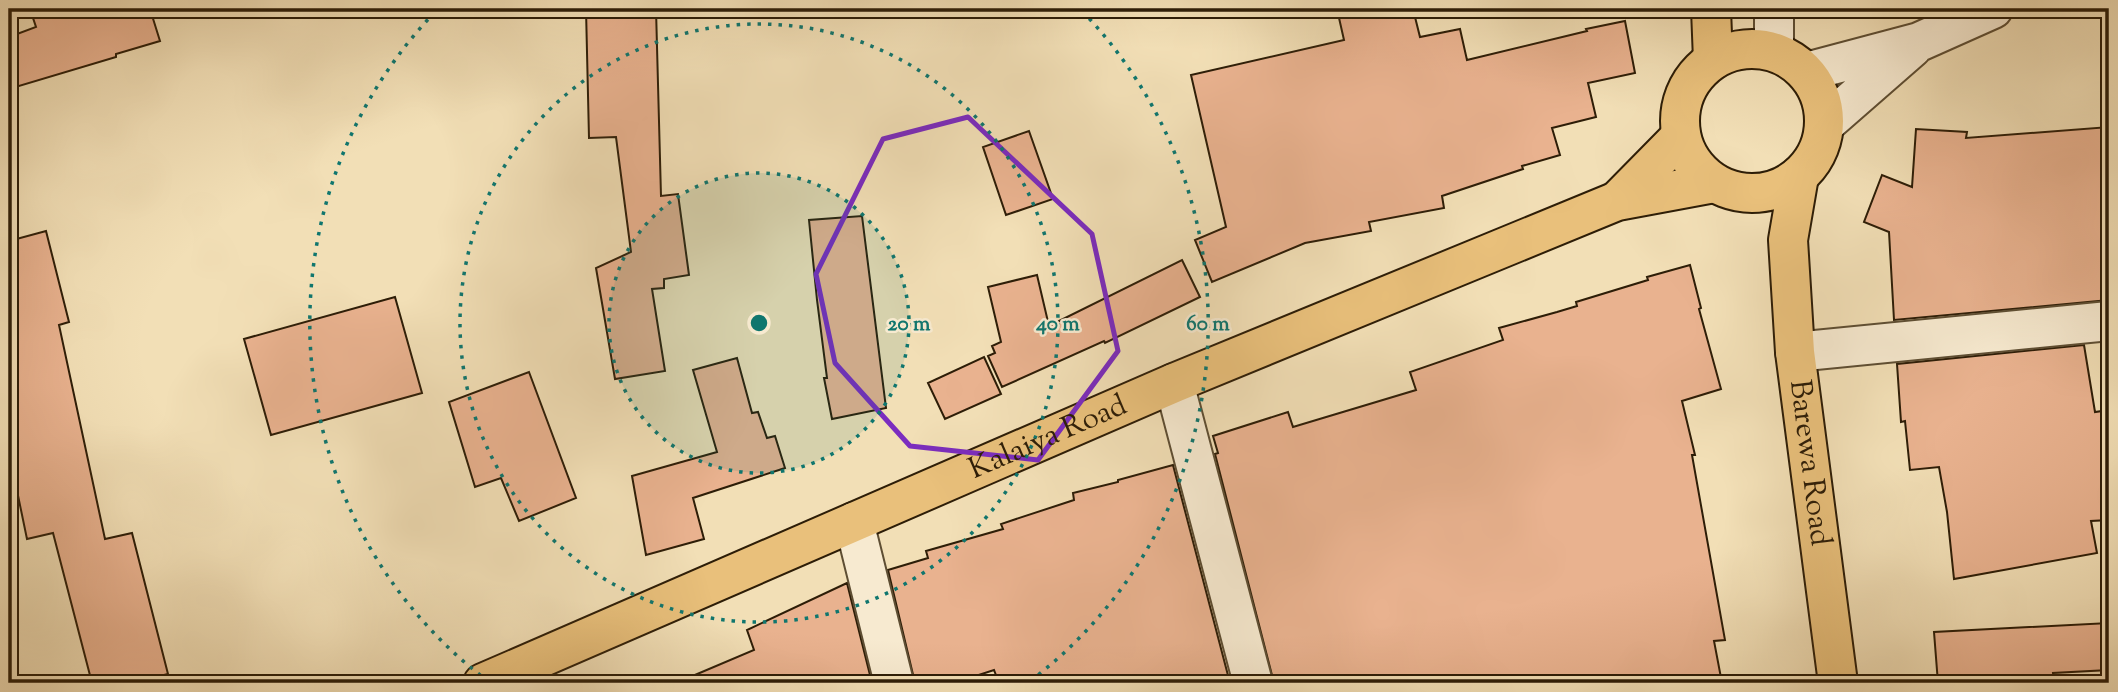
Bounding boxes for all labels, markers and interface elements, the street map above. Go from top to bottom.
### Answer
text: 20 m [888,310,931,340]
text: 40 m [1035,310,1080,340]
text: 60 m [1186,310,1230,340]
centre of rings [747,311,771,335]
street label: Barewa Road [1777,377,1842,549]
street label: Kalaiya Road [962,384,1134,491]

